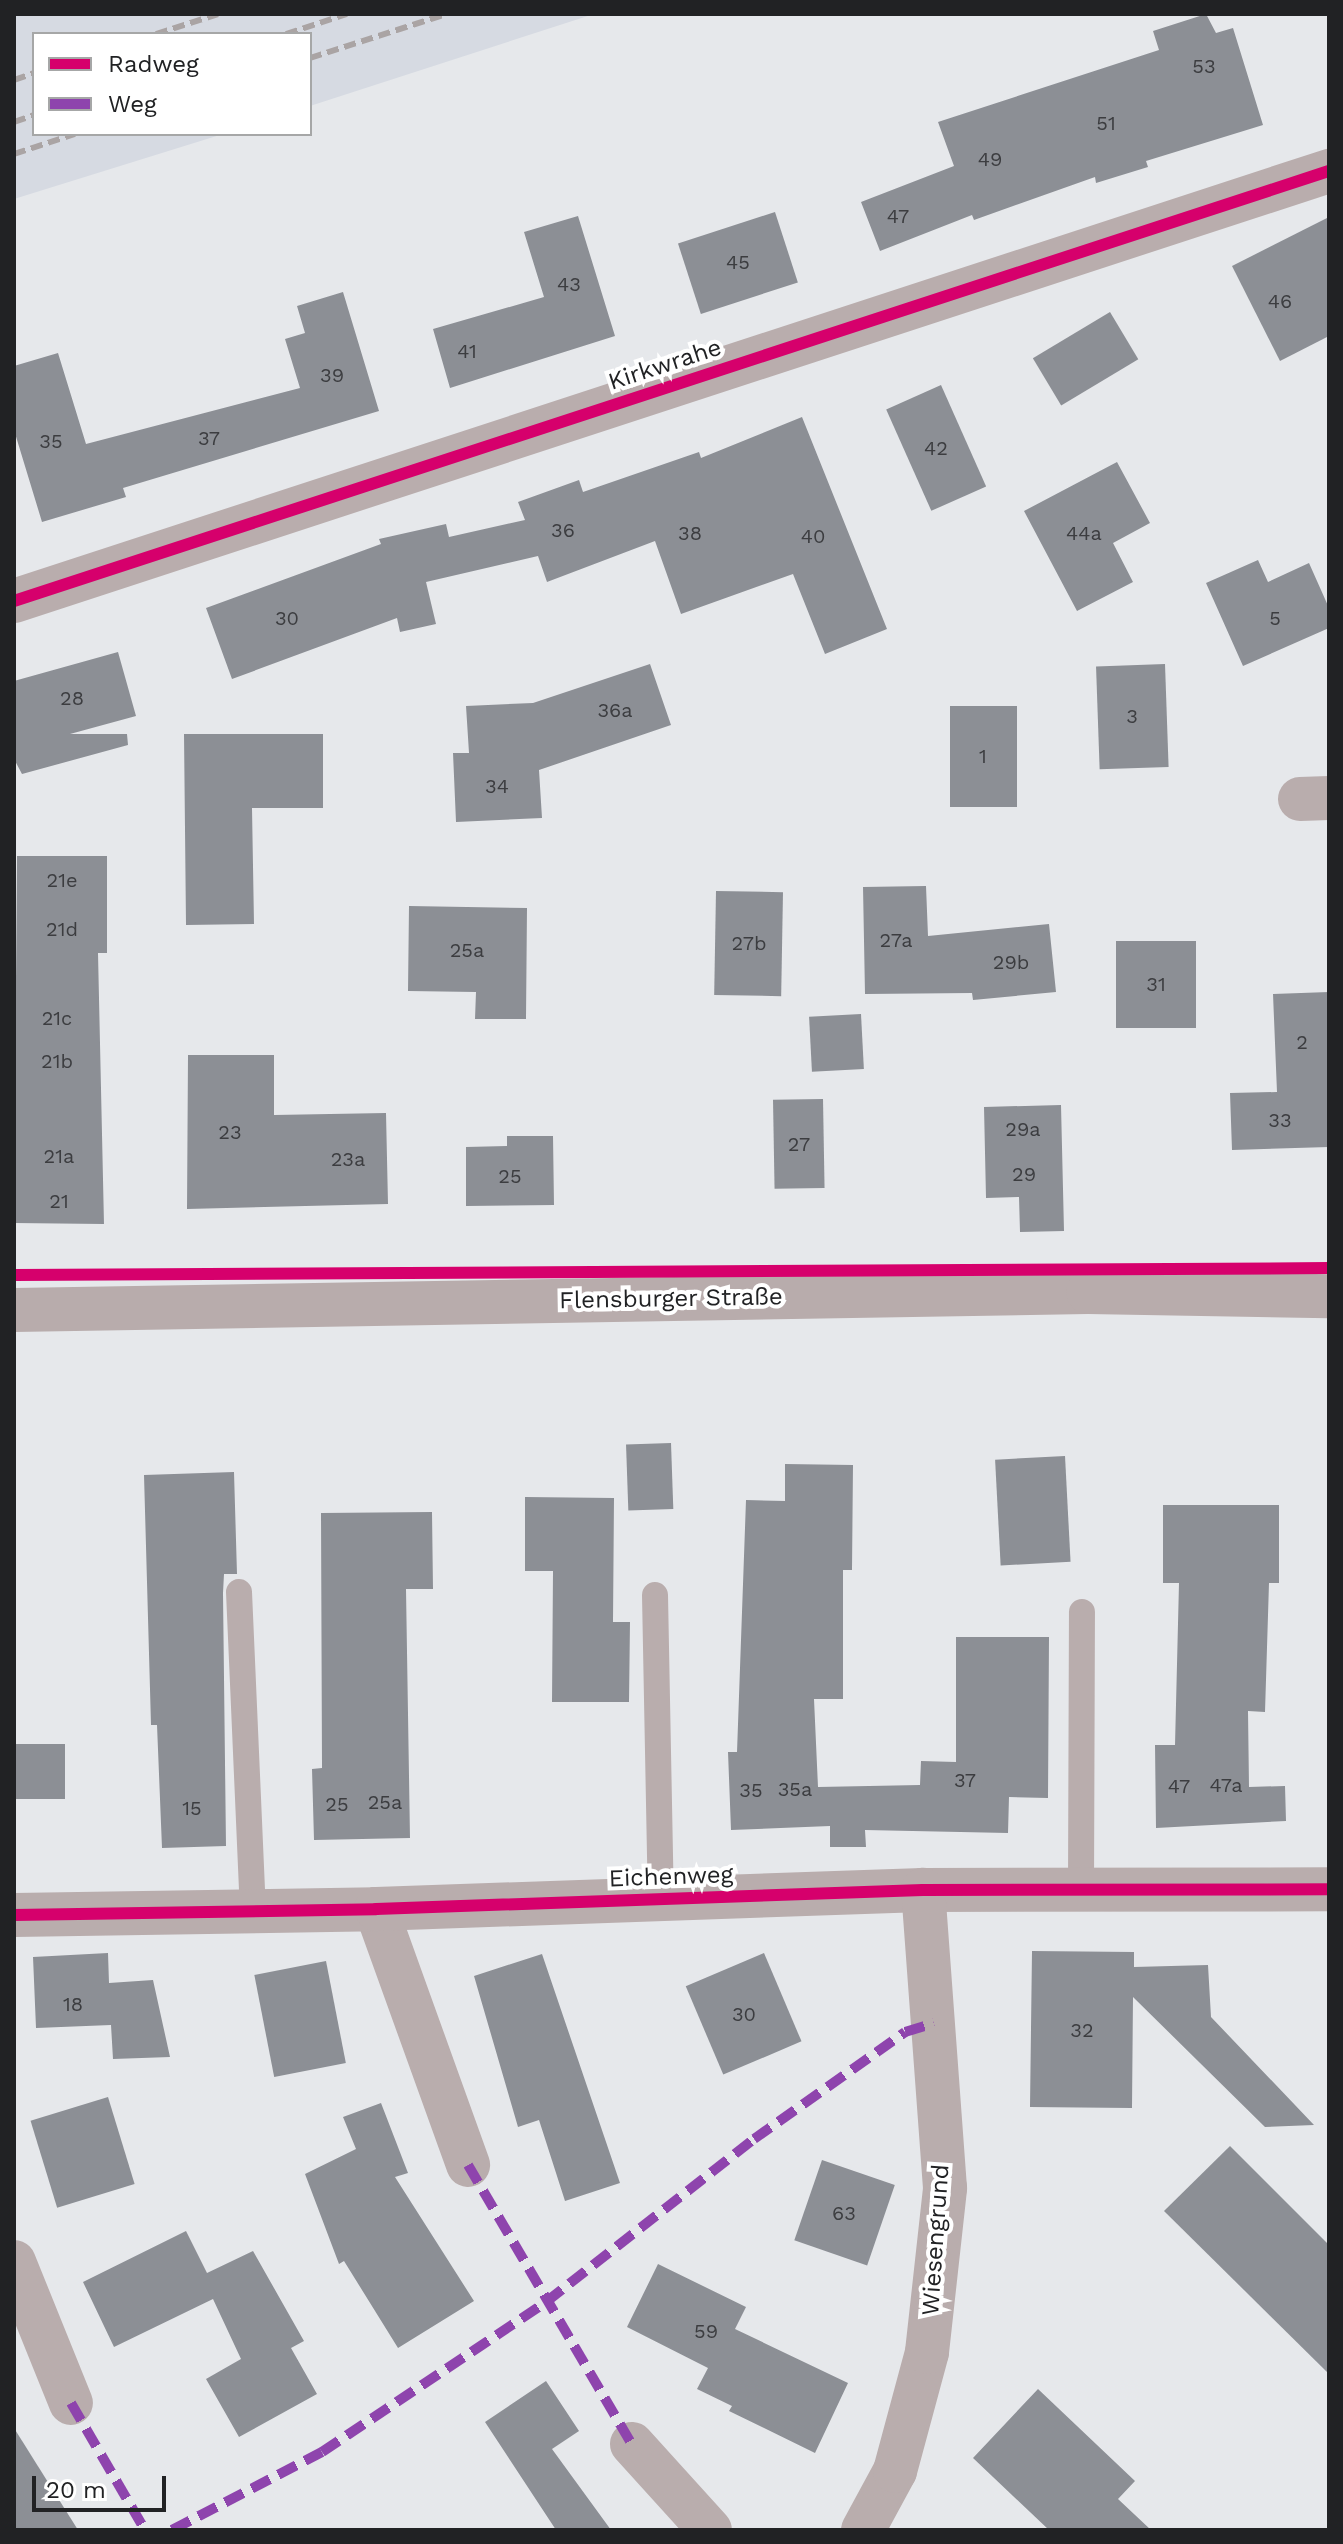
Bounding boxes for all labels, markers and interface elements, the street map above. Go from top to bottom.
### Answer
legend [32,32,312,136]
text: Radweg [108,50,199,78]
house number: 53 [1192,54,1216,78]
text: Weg [108,90,157,118]
house number: 51 [1096,111,1116,135]
house number: 49 [978,147,1002,171]
house number: 47 [887,204,909,228]
house number: 45 [726,250,750,274]
house number: 43 [557,272,581,296]
house number: 46 [1268,289,1292,313]
street label: Kirkwrahe [605,333,725,397]
house number: 41 [457,339,477,363]
house number: 39 [320,363,344,387]
house number: 37 [198,426,220,450]
house number: 35 [39,429,63,453]
house number: 42 [924,436,948,460]
house number: 36 [551,518,575,542]
house number: 38 [678,521,702,545]
house number: 44a [1066,521,1102,545]
house number: 40 [801,524,825,548]
house number: 30 [275,606,299,630]
house number: 5 [1269,606,1281,630]
house number: 28 [60,686,84,710]
house number: 36a [597,698,633,722]
house number: 3 [1126,704,1138,728]
house number: 1 [979,744,987,768]
house number: 34 [485,774,509,798]
house number: 21e [47,868,77,892]
house number: 21d [46,917,78,941]
house number: 27a [879,928,913,952]
house number: 27b [731,931,767,955]
house number: 25a [450,938,484,962]
house number: 29b [993,950,1029,974]
house number: 31 [1146,972,1166,996]
house number: 21c [42,1006,72,1030]
house number: 2 [1296,1030,1308,1054]
house number: 21b [41,1049,73,1073]
house number: 33 [1268,1108,1292,1132]
house number: 29a [1005,1117,1041,1141]
house number: 23 [218,1120,242,1144]
house number: 27 [788,1132,810,1156]
house number: 21a [44,1144,74,1168]
house number: 23a [331,1147,365,1171]
house number: 29 [1012,1162,1036,1186]
house number: 25 [498,1164,522,1188]
house number: 21 [49,1189,69,1213]
street label: Flensburger Straße [559,1283,783,1315]
house number: 37 [954,1768,976,1792]
house number: 47a [1209,1773,1243,1797]
house number: 47 [1168,1774,1190,1798]
house number: 35a [778,1777,812,1801]
house number: 35 [739,1778,763,1802]
house number: 25a [368,1790,402,1814]
house number: 25 [325,1792,349,1816]
house number: 15 [182,1796,202,1820]
street label: Eichenweg [608,1860,734,1894]
house number: 18 [63,1992,83,2016]
house number: 30 [732,2002,756,2026]
house number: 32 [1070,2018,1094,2042]
street label: Wiesengrund [916,2163,956,2317]
house number: 63 [832,2201,856,2225]
house number: 59 [694,2319,718,2343]
scale bar [36,2460,170,2510]
text: 20 m [46,2476,106,2504]

